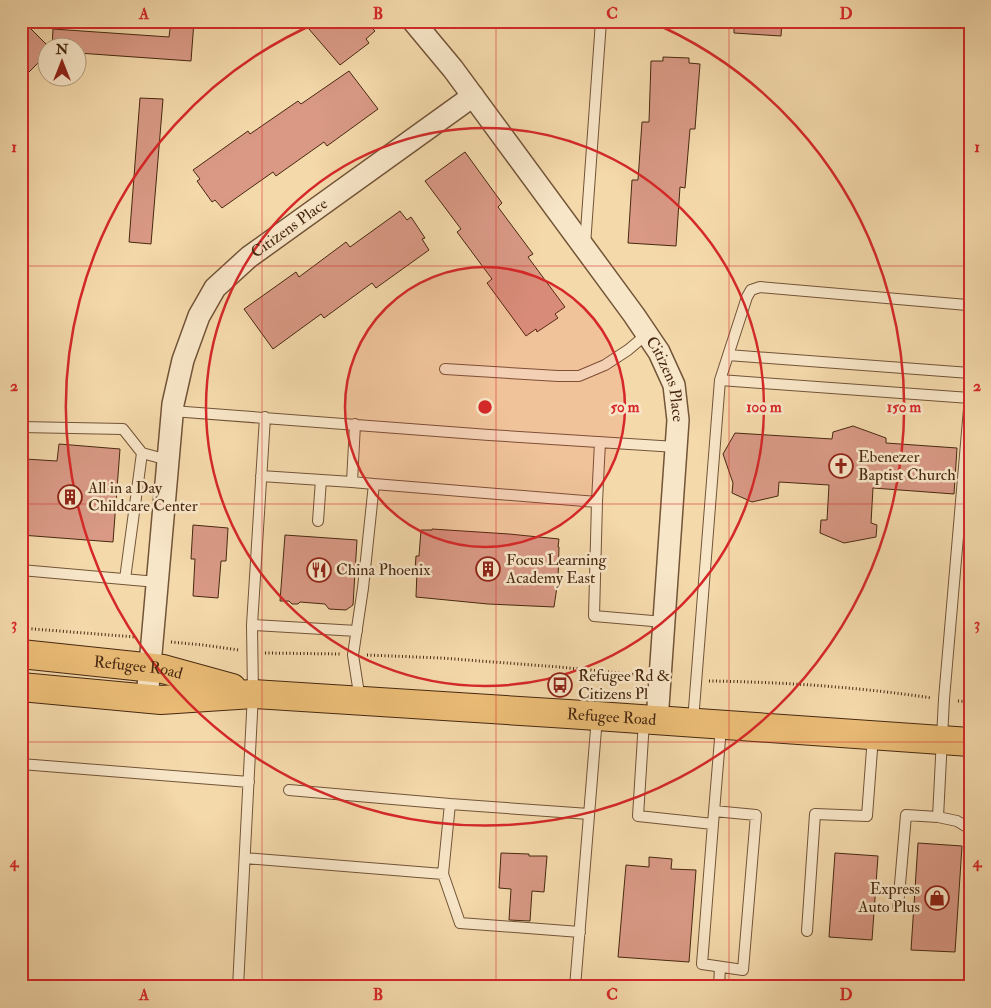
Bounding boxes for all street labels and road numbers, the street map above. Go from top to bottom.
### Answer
street label: Citizens Place [247,193,332,262]
street label: Citizens Place [641,333,688,423]
street label: Refugee Road [93,652,185,684]
street label: Refugee Road [566,704,657,730]

